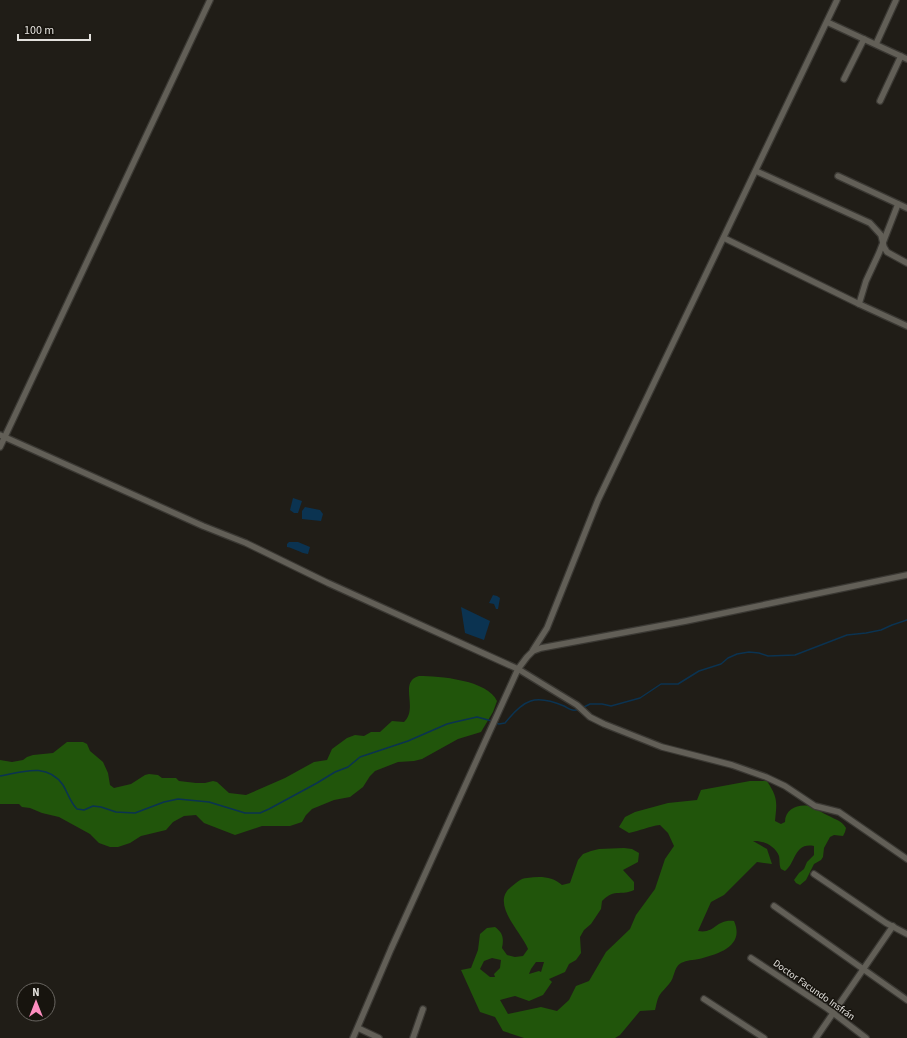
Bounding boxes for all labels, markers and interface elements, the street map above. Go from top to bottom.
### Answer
scale bar [18,16,90,42]
text: 100 m [24,22,54,39]
street label: Doctor Facundo Insfrán [770,956,858,1024]
north arrow [16,982,56,1022]
text: N [32,985,40,1000]

